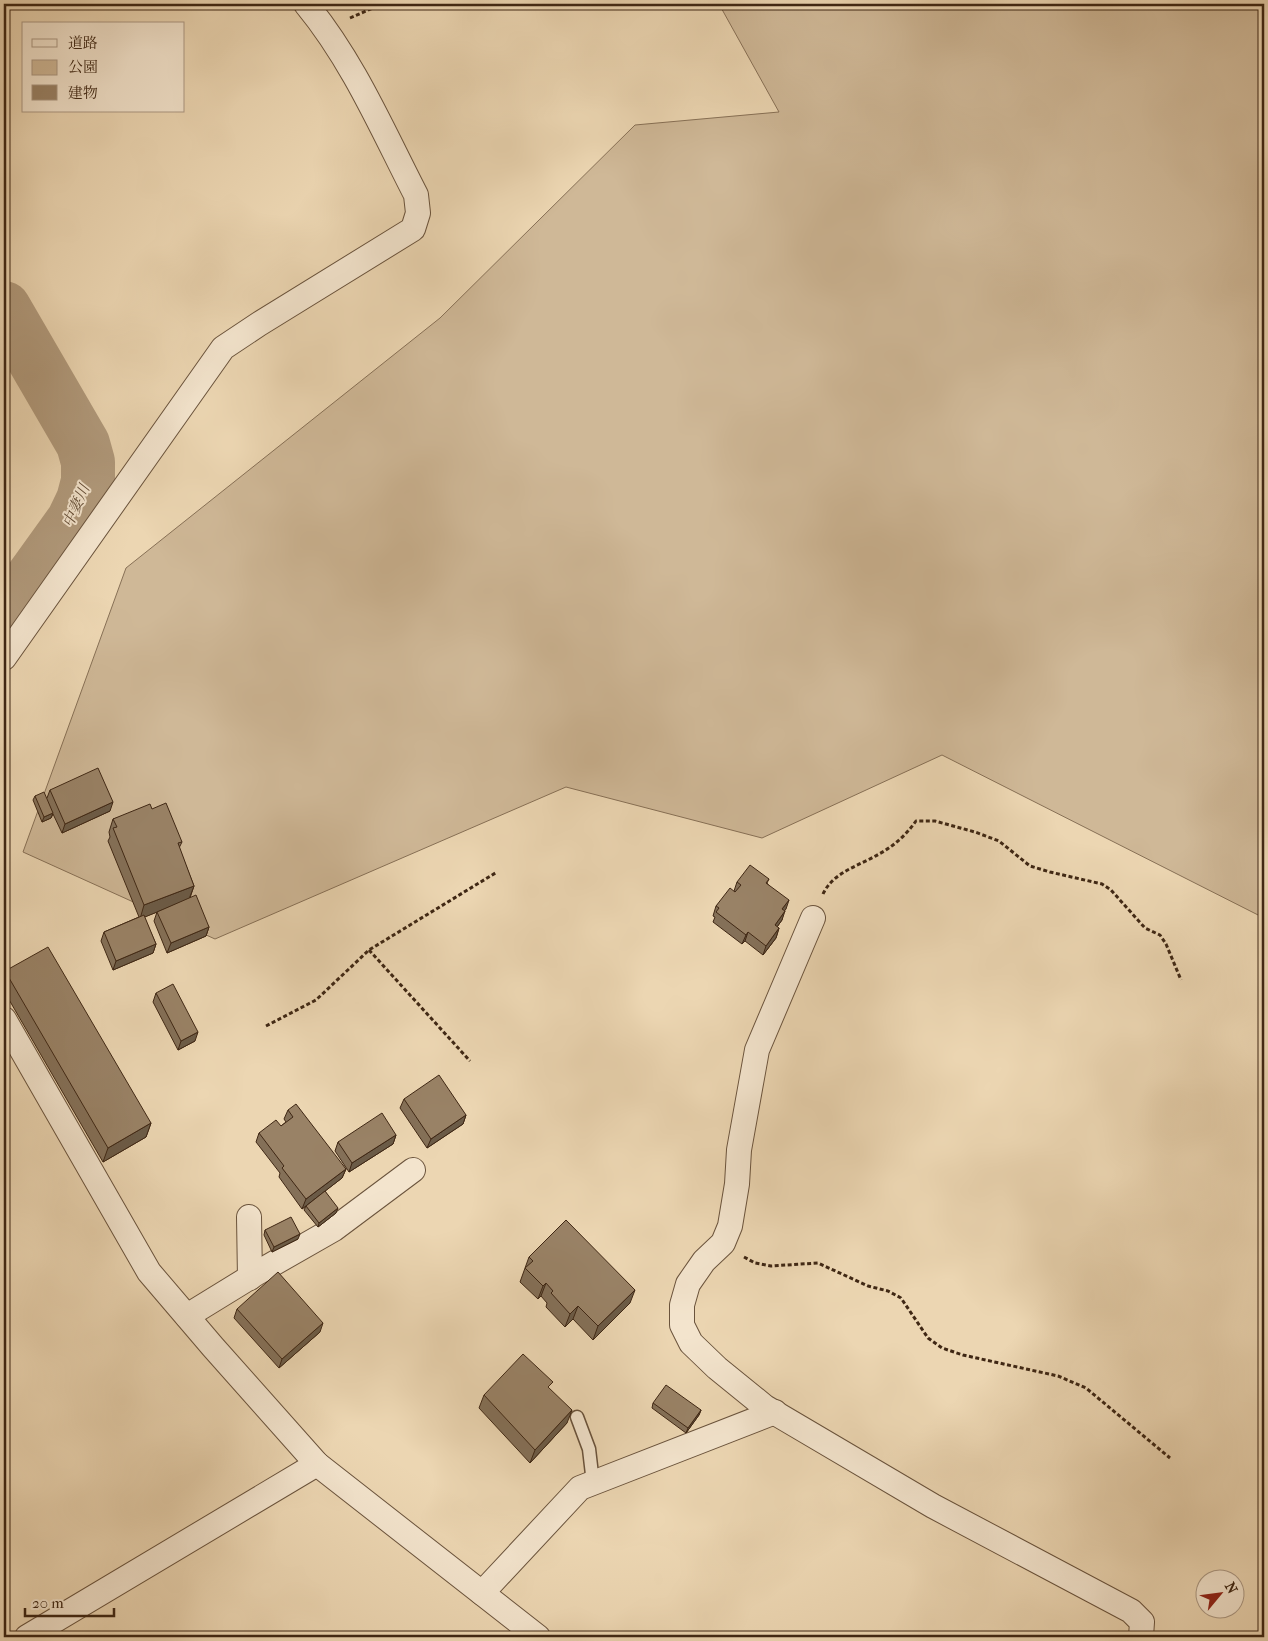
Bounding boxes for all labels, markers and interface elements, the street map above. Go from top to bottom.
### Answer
legend [22,22,185,112]
text: 道路 [68,34,98,52]
text: 公園 [68,58,98,76]
text: 建物 [68,84,98,102]
water label: 中妻川 [59,480,94,530]
north arrow [1196,1568,1246,1618]
text: N [1221,1579,1241,1597]
scale bar [25,1586,114,1618]
text: 20 m [32,1594,64,1612]

